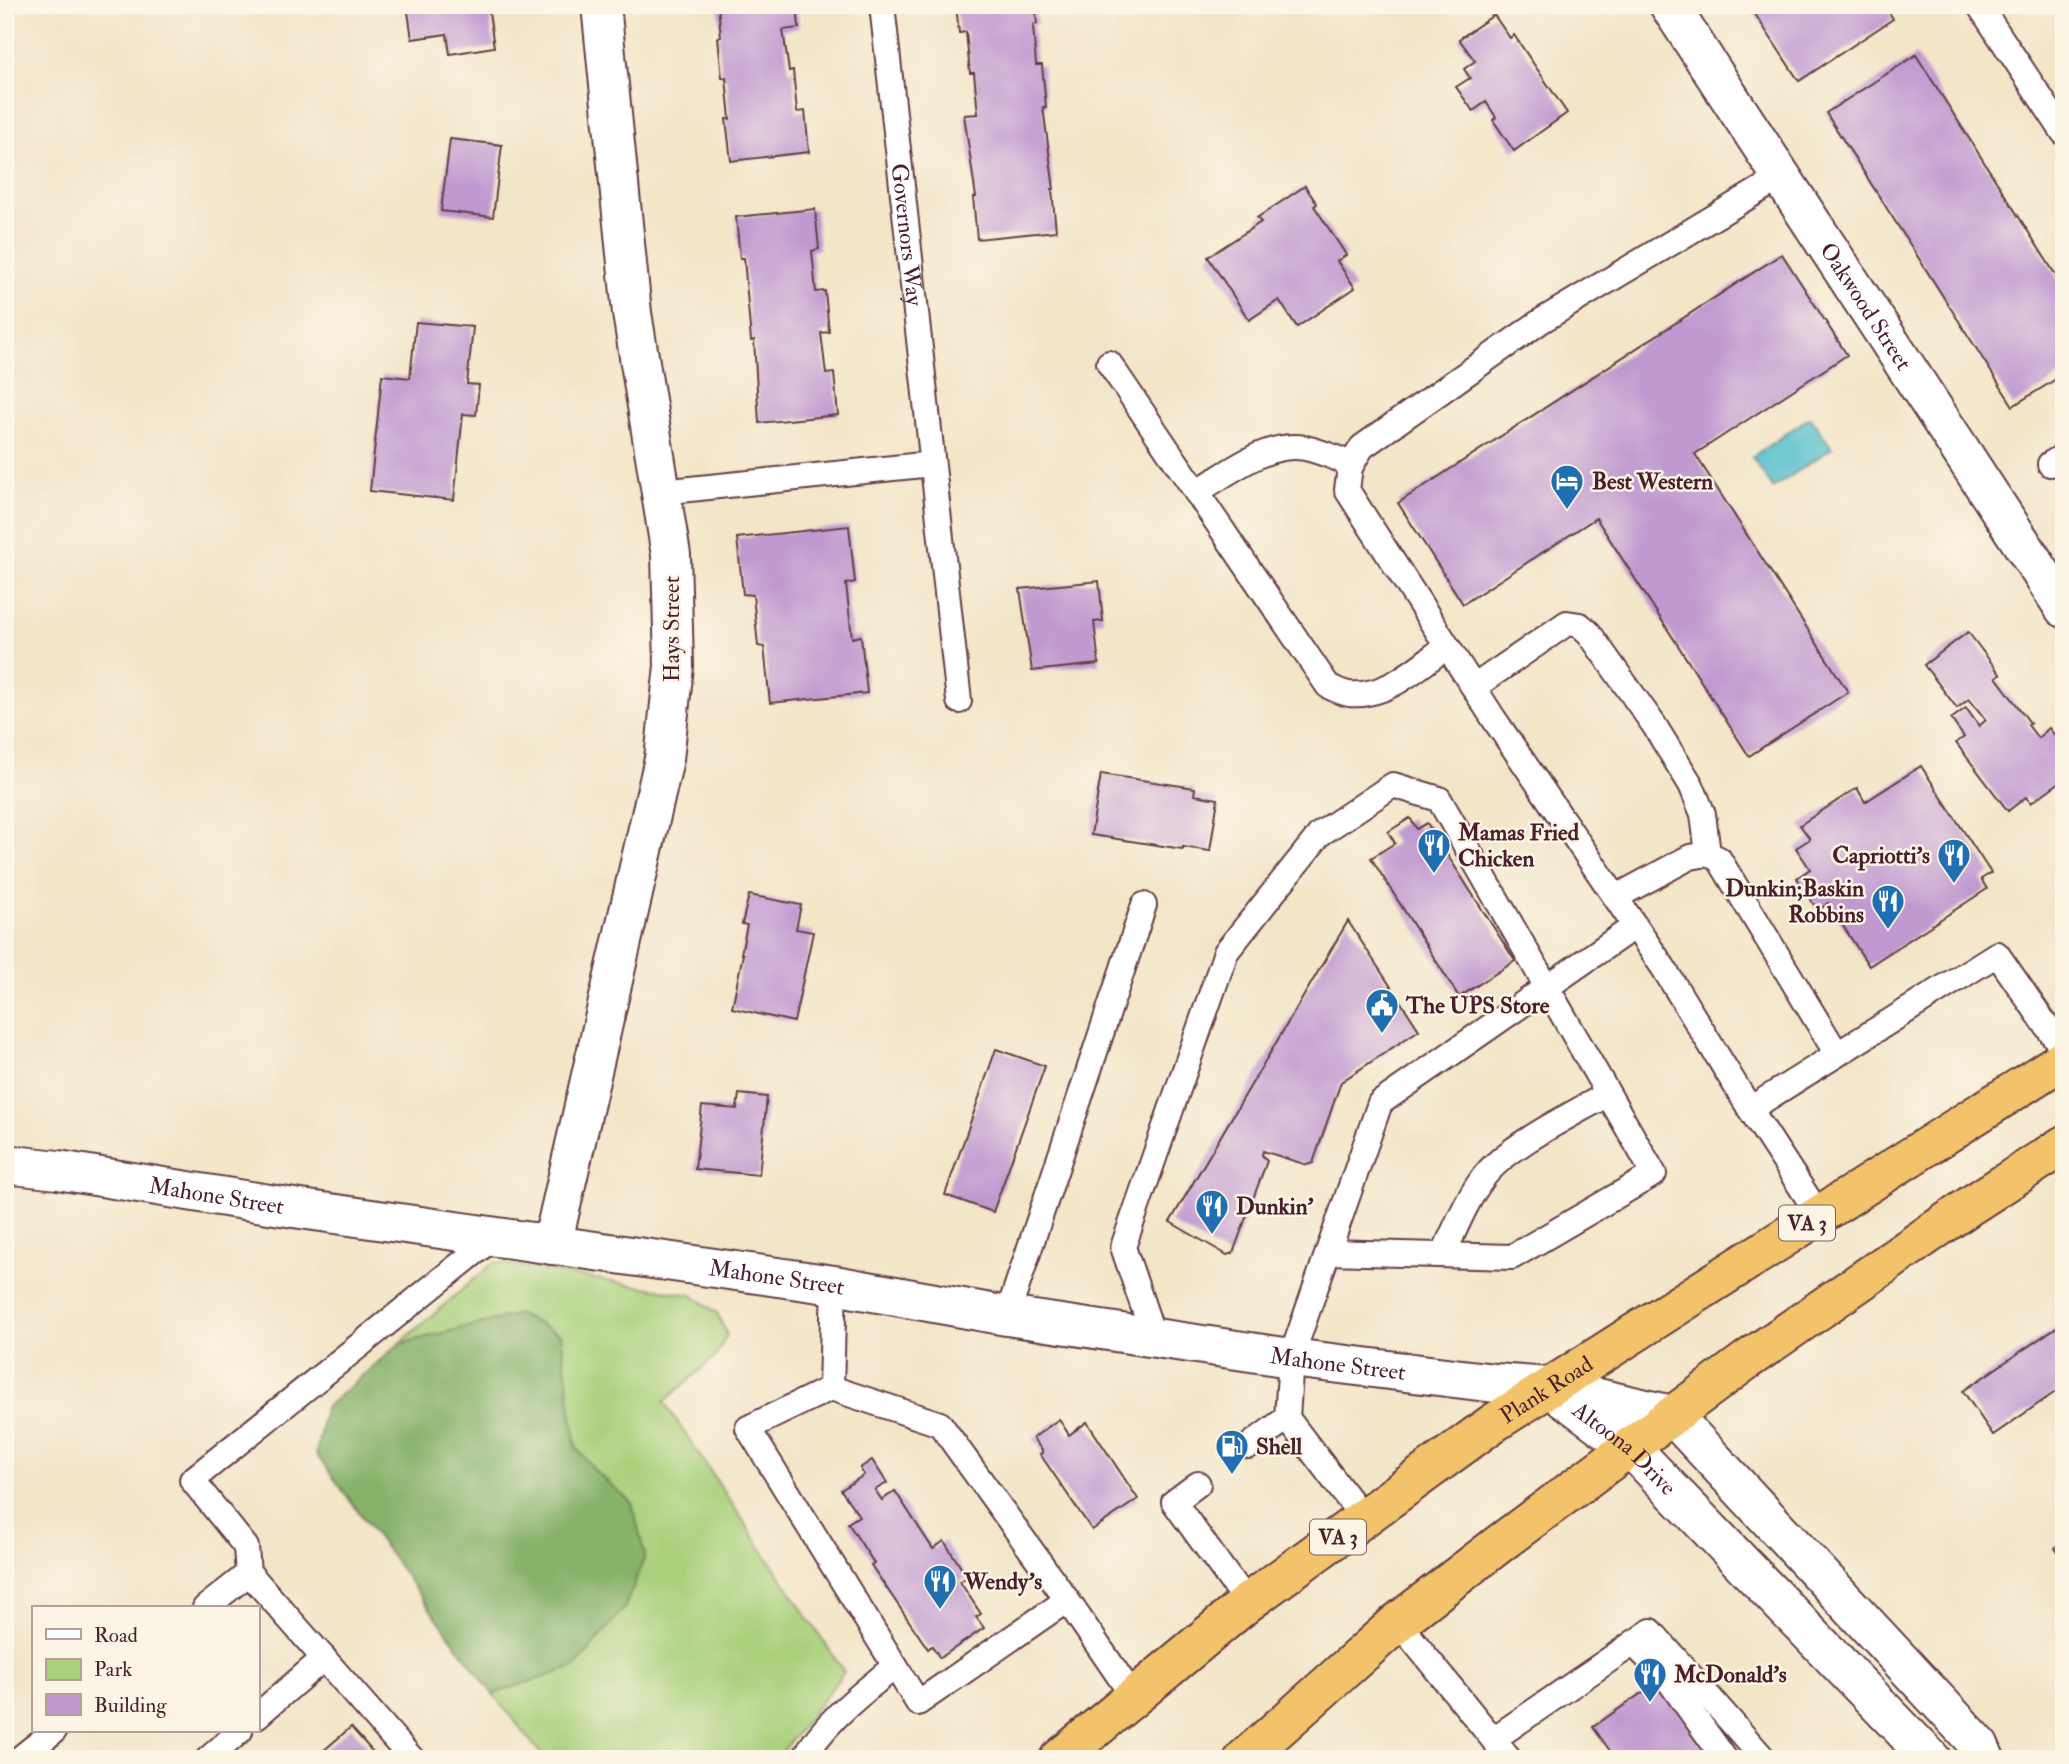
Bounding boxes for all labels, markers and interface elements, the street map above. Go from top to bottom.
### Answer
street label: Governors Way [885,162,930,308]
street label: Oakwood Street [1814,237,1919,376]
hotel icon: Best Western [1548,462,1586,511]
place label: Best Western [1592,467,1713,496]
street label: Hays Street [657,576,686,682]
place label: Mamas Fried Chicken [1457,818,1580,873]
restaurant icon: Mamas Fried Chicken [1415,826,1453,875]
restaurant icon: Capriotti's [1935,836,1973,885]
place label: Capriotti's [1832,841,1930,871]
place label: Dunkin;Baskin Robbins [1725,874,1864,929]
restaurant icon: Dunkin;Baskin Robbins [1869,882,1907,931]
public building icon: The UPS Store [1363,986,1401,1035]
place label: The UPS Store [1405,991,1550,1020]
street label: Mahone Street [147,1170,286,1221]
restaurant icon: Dunkin' [1193,1187,1231,1236]
place label: Dunkin' [1236,1192,1313,1221]
road number: VA 3 [1779,1206,1835,1240]
street label: Mahone Street [707,1253,847,1301]
street label: Mahone Street [1268,1341,1407,1386]
street label: Plank Road [1494,1349,1598,1430]
street label: Altoona Drive [1566,1394,1683,1501]
fuel station icon: Shell [1213,1427,1251,1476]
place label: Shell [1256,1432,1303,1461]
road number: VA 3 [1310,1520,1366,1554]
restaurant icon: Wendy's [921,1562,959,1611]
place label: Wendy's [963,1567,1042,1597]
legend [32,1606,259,1732]
text: Road [94,1622,139,1649]
restaurant icon: McDonald's [1631,1655,1669,1704]
text: Park [94,1656,132,1683]
place label: McDonald's [1673,1660,1787,1689]
text: Building [94,1692,167,1719]

